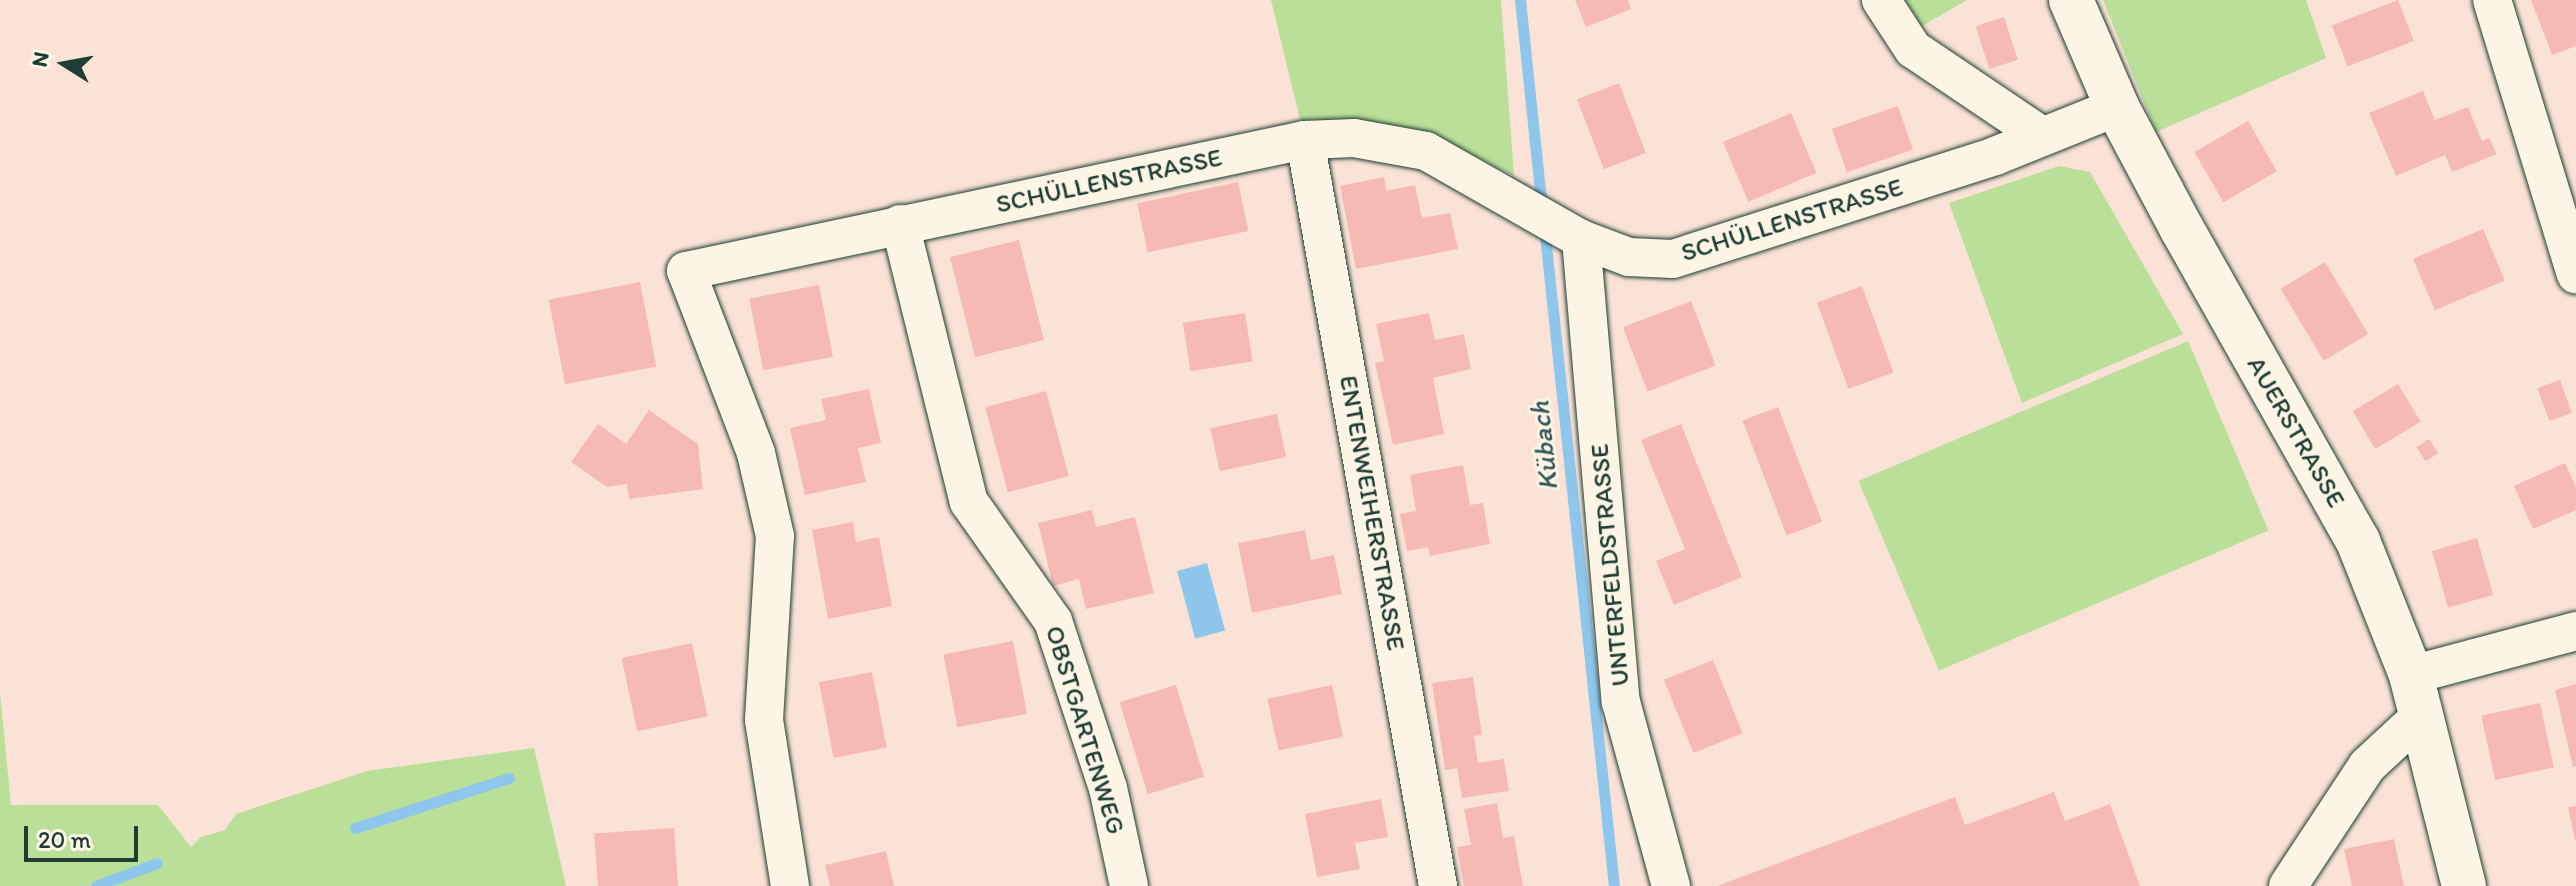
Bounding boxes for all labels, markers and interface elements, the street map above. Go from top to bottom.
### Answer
north arrow [24,24,104,104]
text: N [25,49,55,69]
street label: SCHÜLLENSTRASSE [993,142,1225,220]
street label: SCHÜLLENSTRASSE [1677,171,1907,269]
street label: AUERSTRASSE [2240,351,2352,513]
street label: ENTENWEIHERSTRASSE [1332,373,1412,653]
water label: Kübach [1522,400,1564,492]
street label: UNTERFELDSTRASSE [1584,442,1636,688]
street label: OBSTGARTENWEG [1038,622,1132,838]
scale bar [28,810,142,860]
text: 20 m [38,825,91,854]

